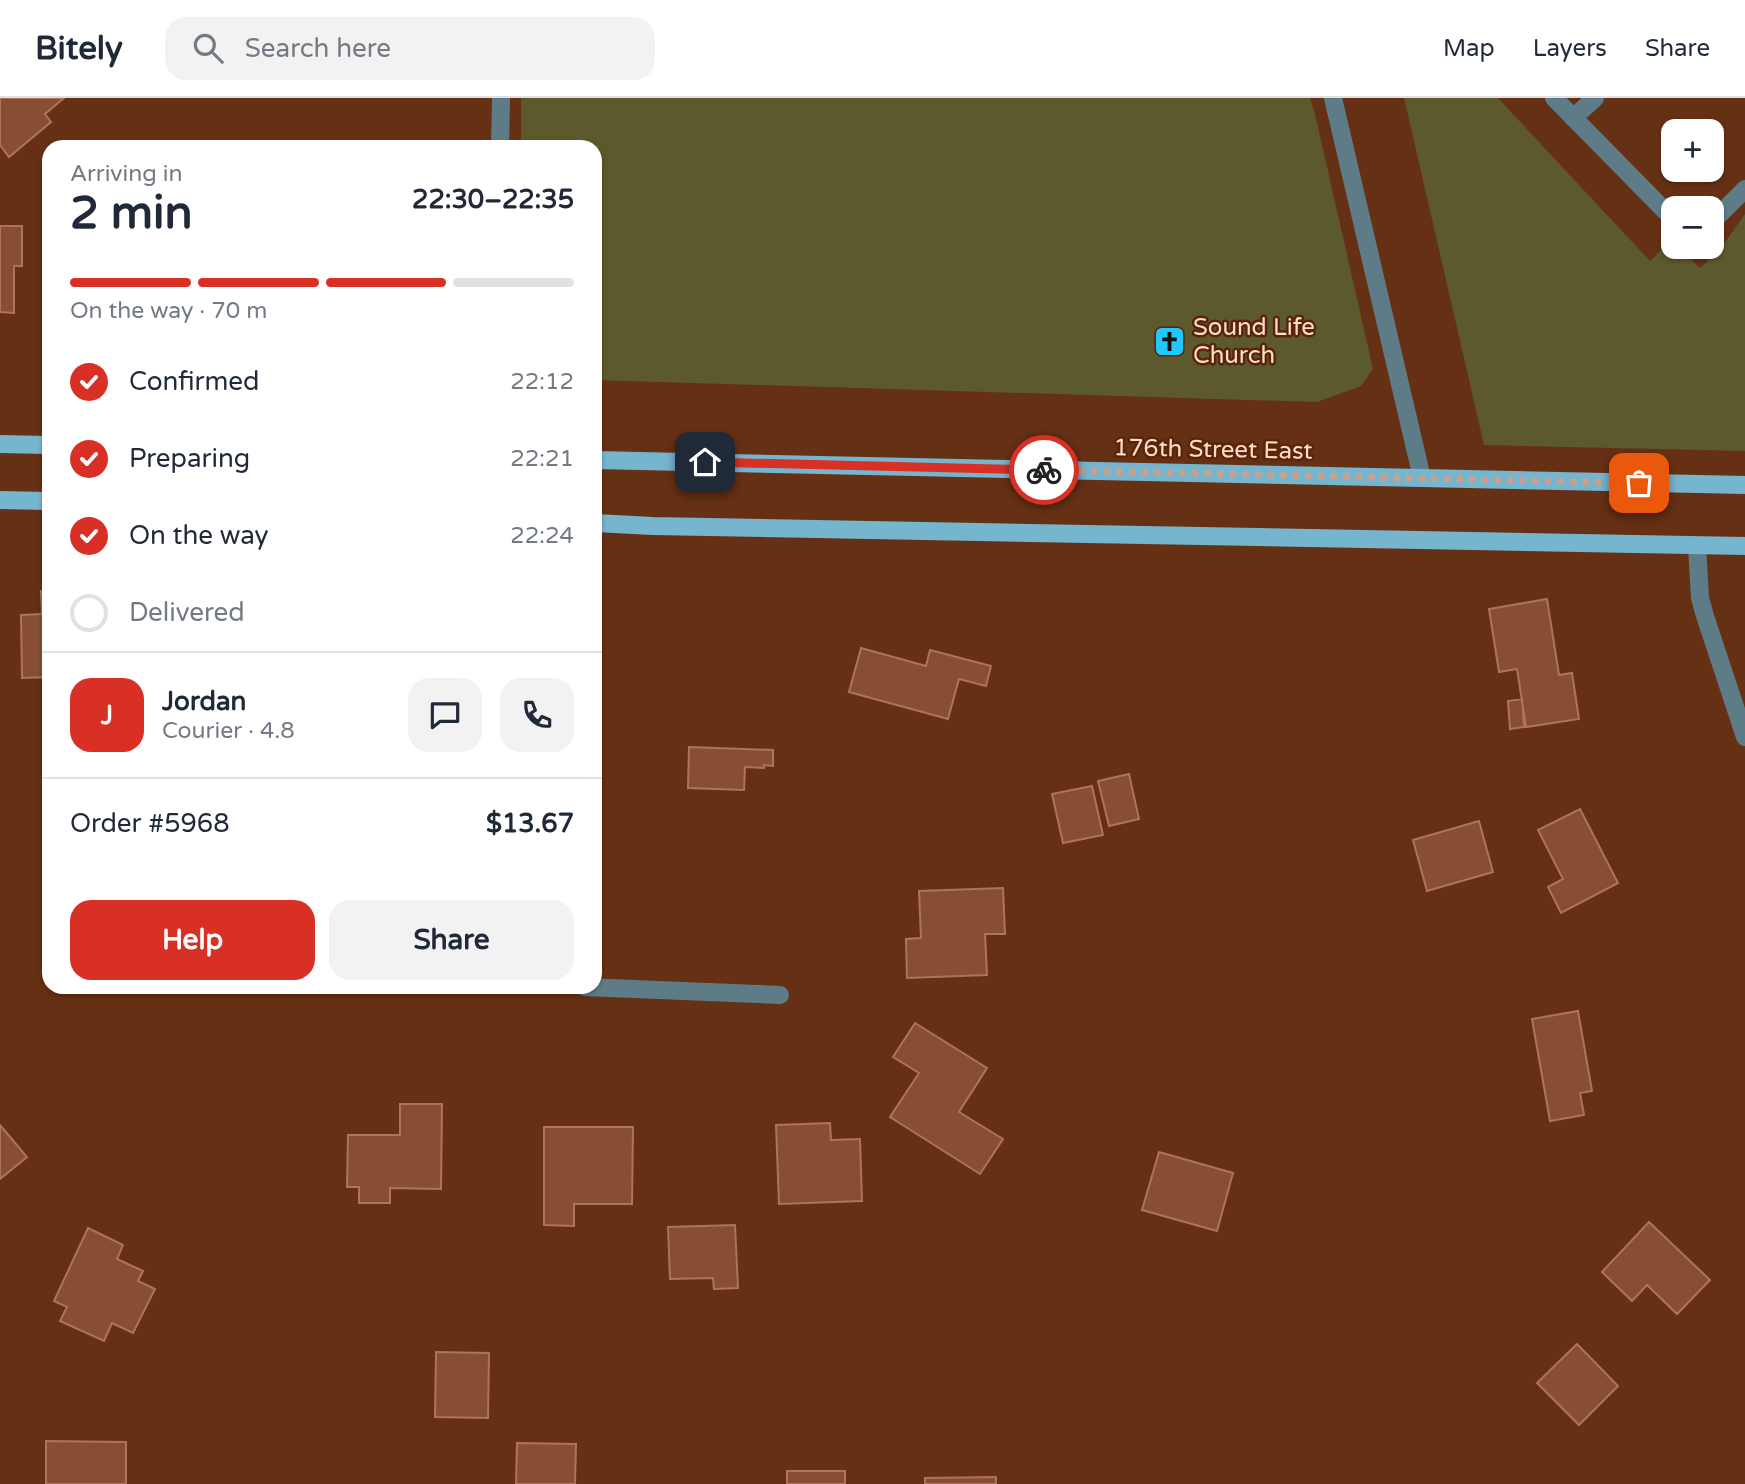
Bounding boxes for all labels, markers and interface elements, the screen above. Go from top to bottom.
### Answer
search box [165,17,655,80]
text: Bitely [35,29,123,68]
icon: search [189,29,227,67]
text: Search here [245,33,391,64]
text: Map [1443,34,1495,63]
text: Layers [1533,34,1607,63]
text: Share [1645,34,1710,63]
map controls [1661,119,1724,259]
button: + [1661,119,1724,182]
text: Arriving in [70,160,183,188]
text: 22:30–22:35 [412,184,574,215]
text: 2 min [70,186,193,241]
button: − [1661,196,1724,259]
text: On the way · 70 m [70,297,267,325]
place label: Sound Life Church [1193,313,1315,370]
church icon: Sound Life Church [1153,324,1187,358]
icon: check [70,363,108,401]
text: Confirmed [129,366,259,397]
text: 22:12 [510,368,574,396]
pin [675,432,735,492]
street label: 176th Street East [1113,433,1313,466]
courier [1009,435,1079,505]
icon: check [70,440,108,478]
text: Preparing [129,443,250,474]
icon: home [686,443,724,481]
text: 22:21 [510,445,574,473]
icon: bike [1025,451,1063,489]
pin [1609,453,1669,513]
icon: bag [1620,464,1658,502]
icon: check [70,517,108,555]
text: On the way [129,520,269,551]
text: 22:24 [510,522,574,550]
text: Delivered [129,597,245,628]
button: chat [408,678,482,752]
button: phone [500,678,574,752]
text: Jordan [162,686,246,717]
text: J [101,700,113,731]
text: Courier · 4.8 [162,717,295,745]
text: Order #5968 [70,808,230,839]
text: $13.67 [486,808,574,839]
button: Help [70,900,315,980]
button: Share [329,900,574,980]

